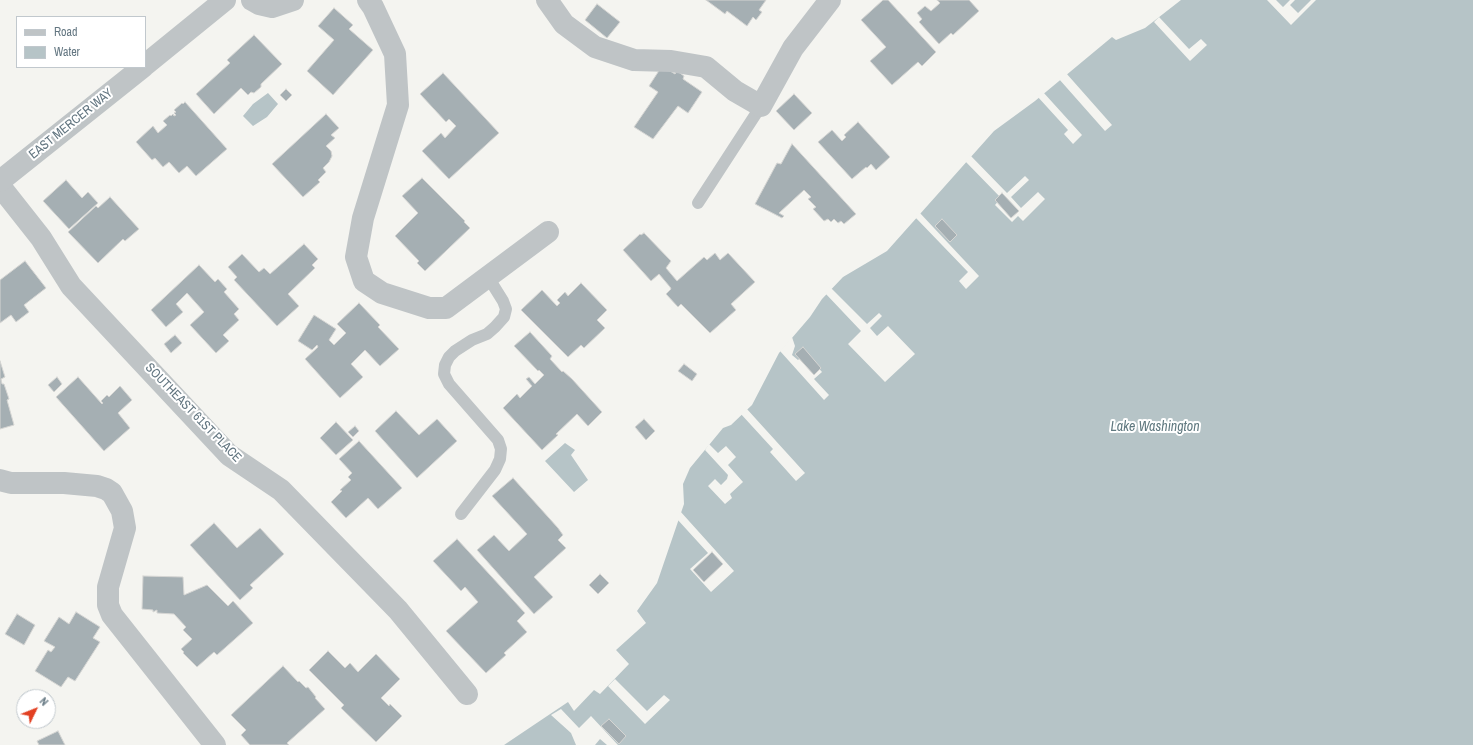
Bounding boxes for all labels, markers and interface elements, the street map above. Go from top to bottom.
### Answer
legend [16,16,146,68]
text: Road [54,24,78,40]
text: Water [54,44,80,60]
street label: EAST MERCER WAY [26,86,116,162]
street label: SOUTHEAST 61ST PLACE [142,360,244,466]
water label: Lake Washington [1110,419,1200,435]
north arrow [16,689,56,729]
text: N [37,694,51,709]

